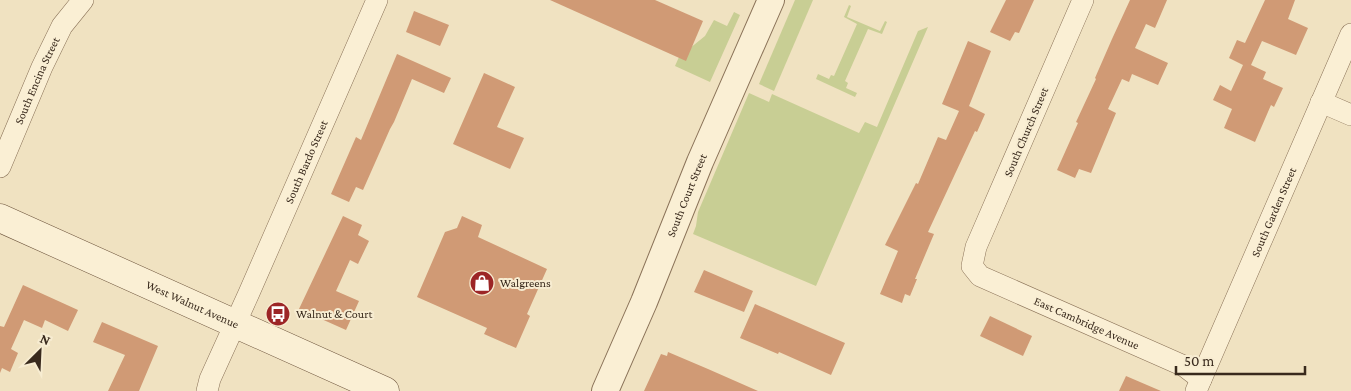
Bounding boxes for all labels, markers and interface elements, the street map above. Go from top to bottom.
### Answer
street label: South Encina Street [12,34,63,126]
street label: South Church Street [1001,84,1052,179]
street label: South Bardo Street [282,117,331,206]
street label: South Court Street [664,151,710,239]
street label: South Garden Street [1248,164,1300,259]
shop icon: Walgreens [469,270,495,296]
place label: Walgreens [500,276,551,290]
street label: West Walnut Avenue [144,278,241,331]
street label: East Cambridge Avenue [1032,294,1142,352]
bus stop icon: Walnut & Court [265,301,291,327]
place label: Walnut & Court [296,307,373,321]
north arrow [15,326,65,376]
text: N [38,330,53,349]
scale bar [1176,344,1305,376]
text: 50 m [1184,353,1214,369]

